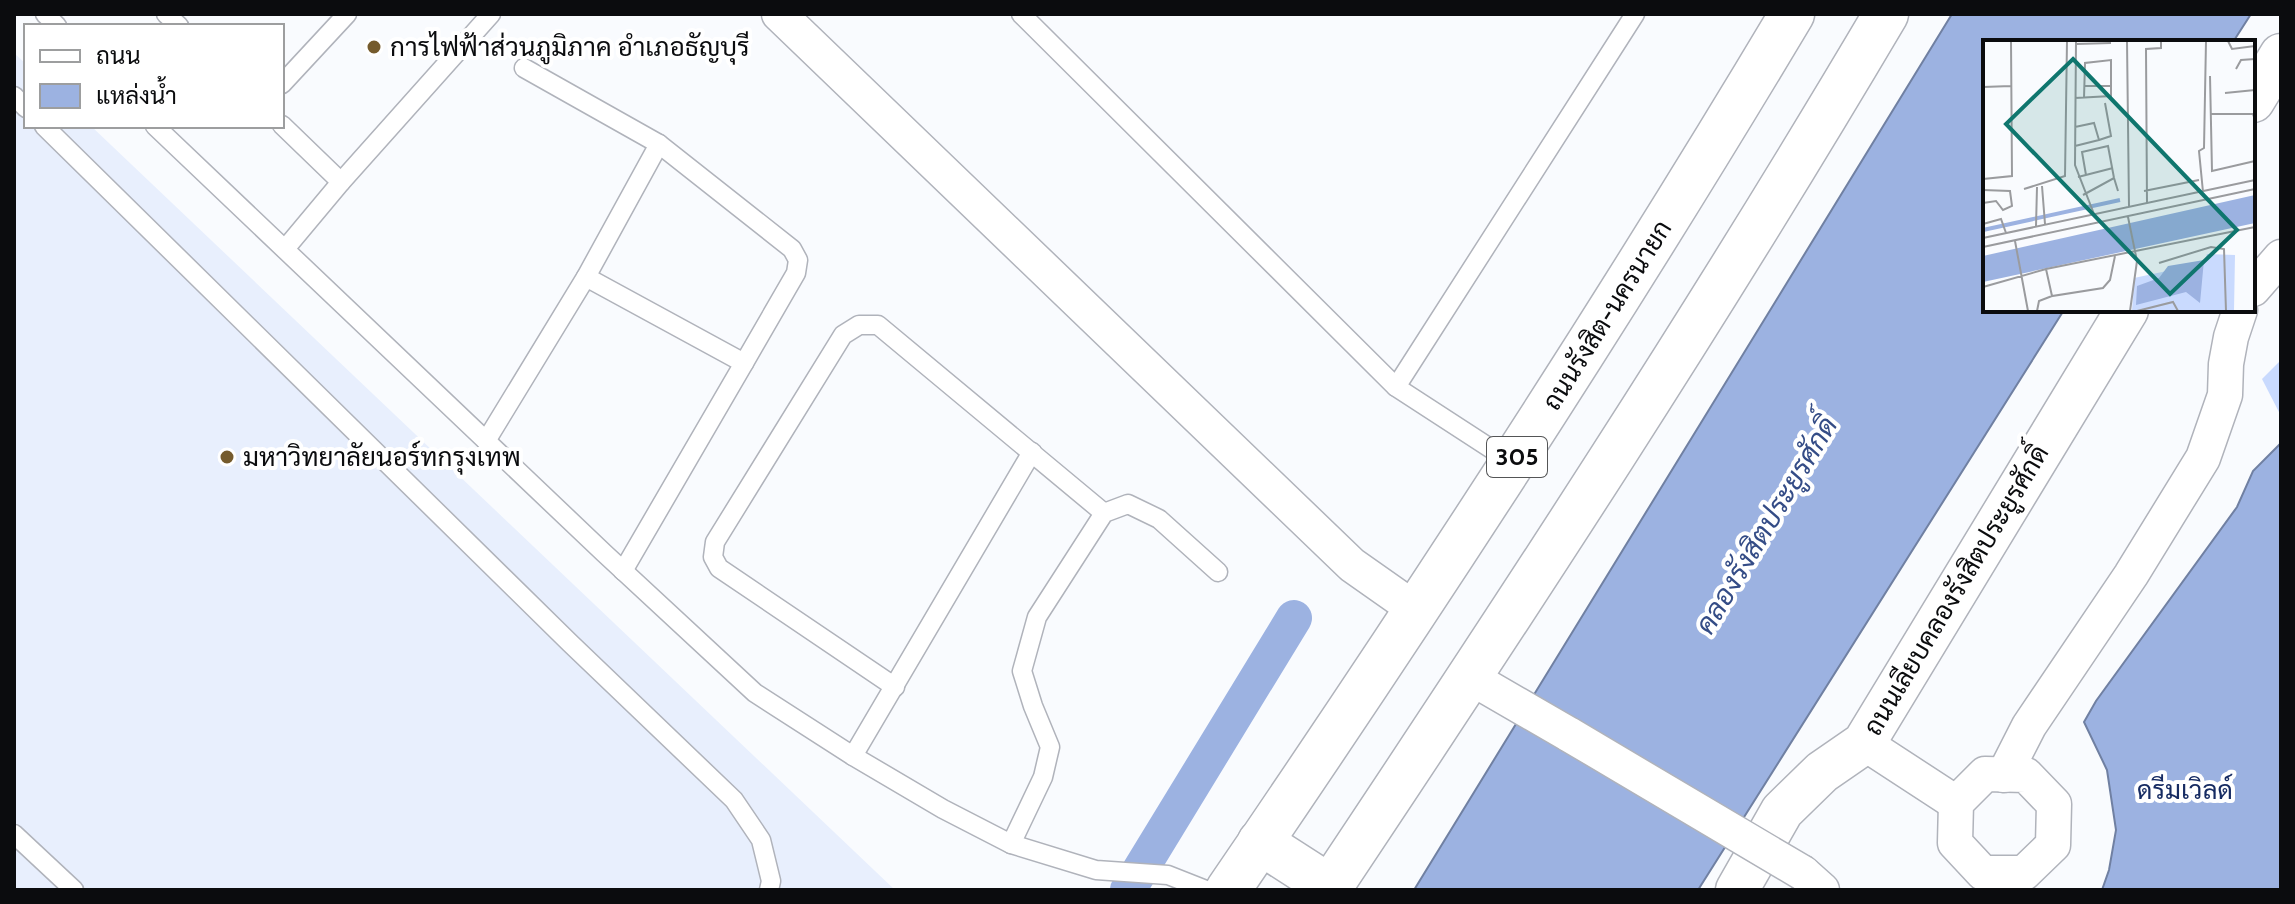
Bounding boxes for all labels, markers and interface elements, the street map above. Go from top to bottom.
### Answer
legend [24,24,284,128]
place label: การไฟฟ้าส่วนภูมิภาค อำเภอธัญบุรี [390,31,750,65]
marker: การไฟฟ้าส่วนภูมิภาค อำเภอธัญบุรี [365,38,383,56]
inset map [1983,40,2255,312]
text: ถนน [96,41,141,70]
text: แหล่งน้ำ [96,76,177,110]
street label: ถนนรังสิต-นครนายก [1536,214,1678,416]
water label: คลองรังสิตประยูรศักดิ์ [1682,403,1849,641]
street label: ถนนเลียบคลองรังสิตประยูรศักดิ์ [1851,436,2057,742]
road number: 305 [1487,437,1547,477]
place label: มหาวิทยาลัยนอร์ทกรุงเทพ [243,440,521,475]
marker: มหาวิทยาลัยนอร์ทกรุงเทพ [218,448,236,466]
park label: ดรีมเวิลด์ [2137,773,2233,806]

